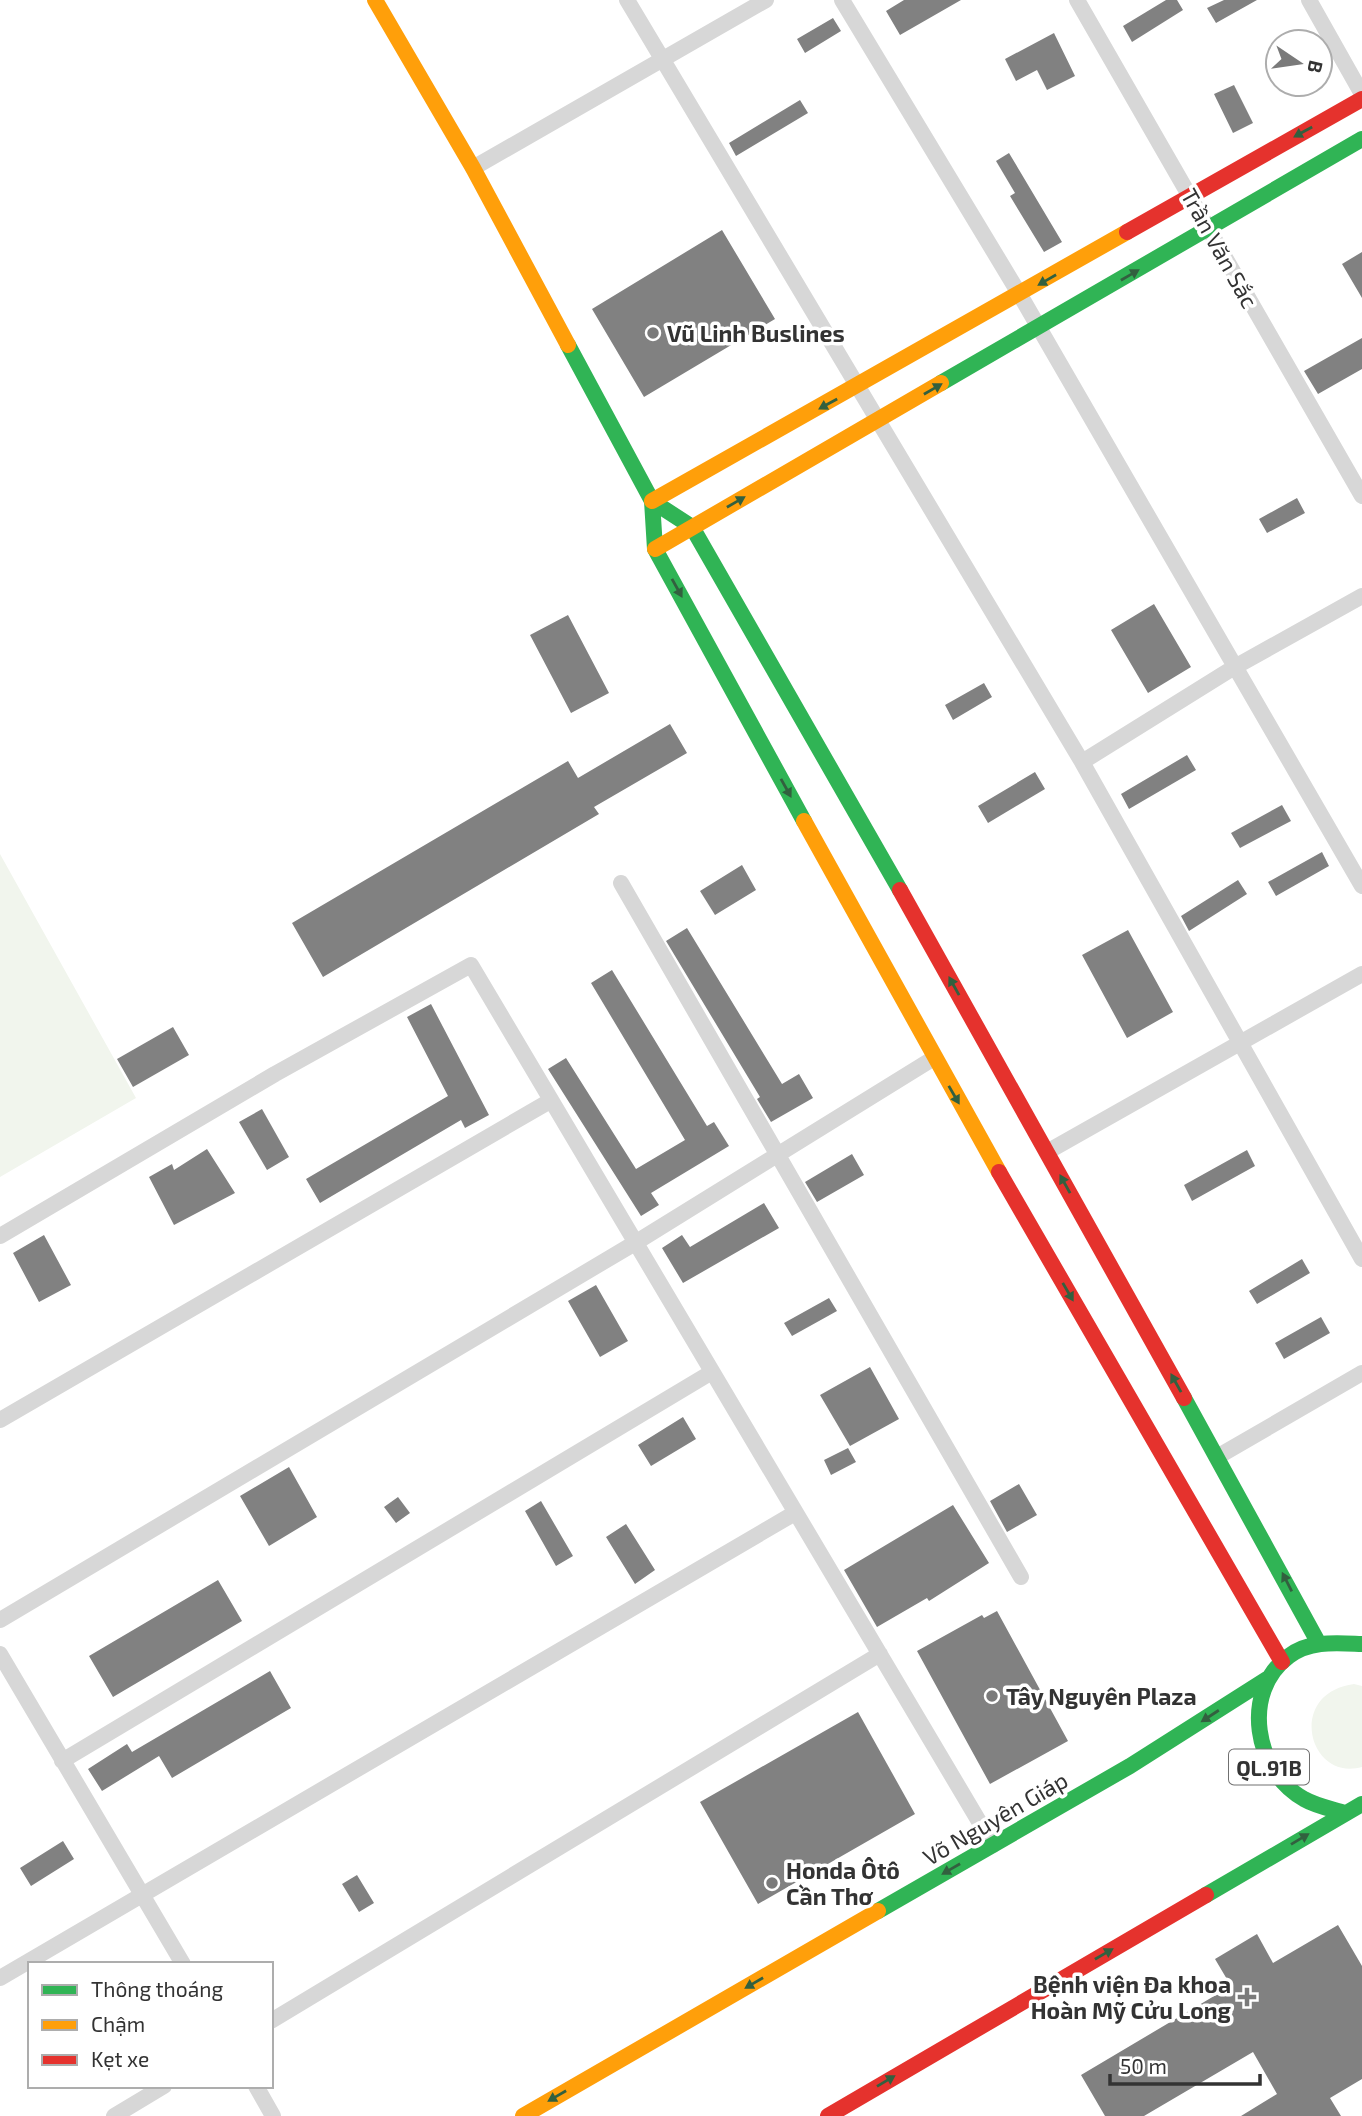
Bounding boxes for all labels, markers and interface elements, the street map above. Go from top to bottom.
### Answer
north arrow [1264,28,1334,98]
text: B [1303,58,1329,75]
one-way arrow [1293,126,1312,138]
street label: Trần Văn Sắc [1176,183,1264,313]
one-way arrow [1120,269,1139,281]
one-way arrow [1037,273,1056,286]
place label: Vũ Linh Buslines [667,319,845,347]
marker: Vũ Linh Buslines [645,325,661,341]
one-way arrow [923,383,942,395]
one-way arrow [818,398,837,410]
one-way arrow [726,496,745,509]
one-way arrow [671,578,683,598]
one-way arrow [780,778,792,798]
one-way arrow [948,976,960,995]
one-way arrow [948,1085,960,1104]
one-way arrow [1059,1175,1071,1194]
one-way arrow [1062,1282,1074,1301]
one-way arrow [1170,1373,1182,1393]
one-way arrow [1281,1572,1292,1592]
place label: Tây Nguyên Plaza [1006,1682,1197,1710]
marker: Tây Nguyên Plaza [984,1688,1000,1704]
one-way arrow [1200,1709,1219,1722]
road number: QL.91B [1229,1750,1309,1784]
street label: Võ Nguyên Giáp [918,1765,1072,1871]
one-way arrow [1290,1833,1310,1845]
place label: Honda Ôtô Cần Thơ [786,1856,900,1910]
one-way arrow [941,1863,961,1875]
marker: Honda Ôtô Cần Thơ [764,1875,780,1891]
one-way arrow [1094,1948,1113,1960]
legend [28,1962,273,2088]
place label: Bệnh viện Đa khoa Hoàn Mỹ Cửu Long [1031,1970,1232,2024]
text: Thông thoáng [91,1976,223,2001]
one-way arrow [744,1977,763,1989]
marker: Bệnh viện Đa khoa Hoàn Mỹ Cửu Long [1237,1987,1257,2007]
text: Chậm [91,2011,145,2036]
scale bar [1110,2042,1260,2086]
text: Kẹt xe [91,2046,149,2071]
text: 50 m [1120,2053,1167,2078]
one-way arrow [877,2075,896,2088]
one-way arrow [547,2090,566,2103]

